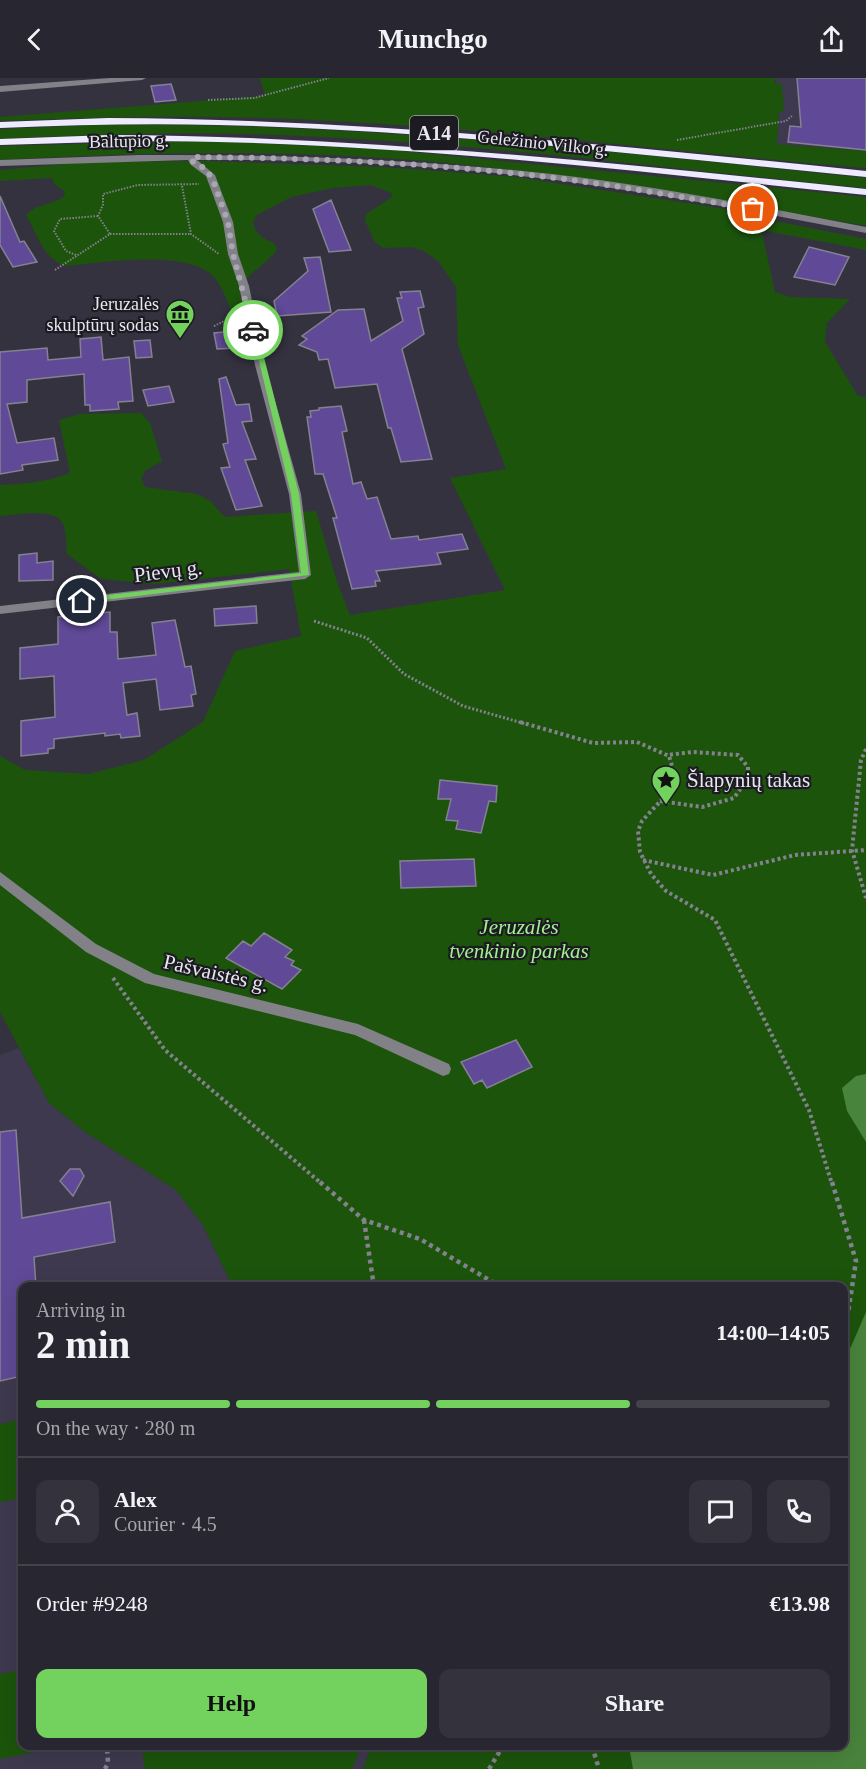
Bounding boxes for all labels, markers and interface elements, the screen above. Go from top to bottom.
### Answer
icon: back [18,23,51,56]
icon: share [815,23,848,56]
text: Munchgo [378,24,488,54]
road number: A14 [410,116,458,150]
street label: Geležinio Vilko g. [476,126,610,160]
street label: Baltupio g. [89,130,169,152]
pin [727,183,778,234]
icon: bag [736,192,769,225]
place label: Jeruzalės skulptūrų sodas [47,294,159,335]
museum icon: Jeruzalės skulptūrų sodas [164,298,196,340]
courier [223,300,283,360]
icon: car [237,314,270,347]
street label: Pievų g. [132,555,204,587]
pin [56,575,107,626]
icon: home [65,584,98,617]
place icon: Šlapynių takas [650,764,682,806]
place label: Šlapynių takas [687,768,810,792]
park label: Jeruzalės tvenkinio parkas [449,915,589,963]
street label: Pašvaistės g. [161,949,271,997]
text: Arriving in [36,1299,125,1321]
text: 14:00–14:05 [716,1320,830,1345]
text: 2 min [36,1323,130,1366]
text: On the way · 280 m [36,1417,195,1439]
button: person [36,1480,99,1543]
button: chat [689,1480,752,1543]
button: phone [767,1480,830,1543]
text: Alex [114,1487,157,1512]
text: Courier · 4.5 [114,1513,217,1535]
text: Order #9248 [36,1591,148,1616]
text: €13.98 [770,1591,830,1616]
button: Help [36,1669,427,1738]
button: Share [439,1669,830,1738]

